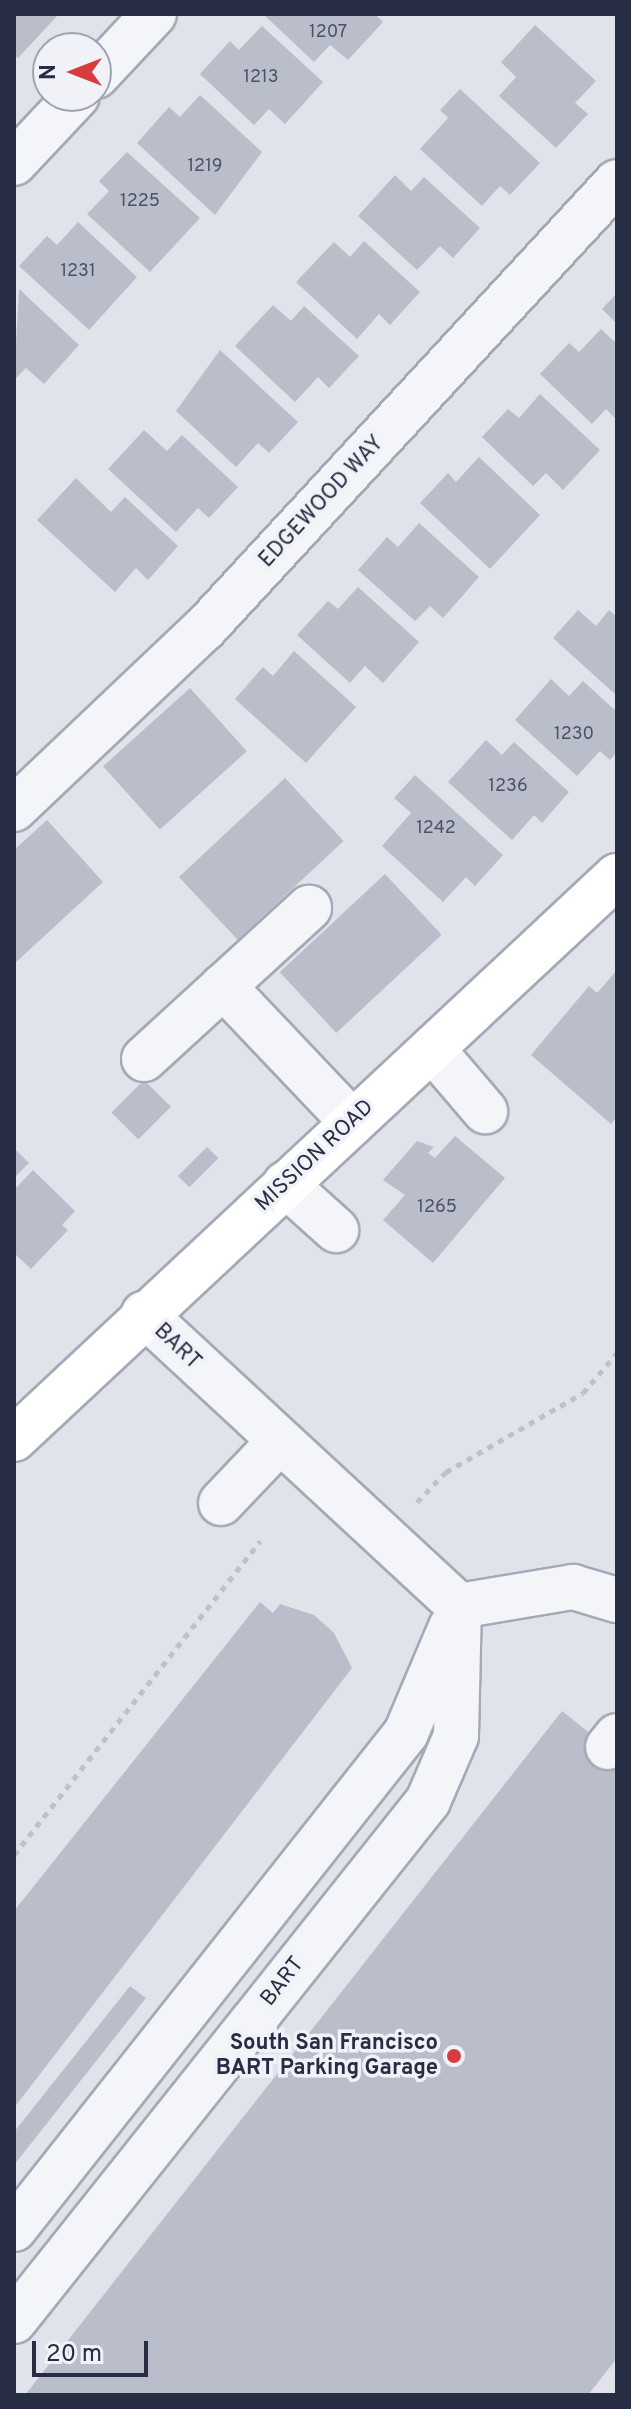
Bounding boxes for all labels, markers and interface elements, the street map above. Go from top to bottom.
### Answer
house number: 1207 [309,22,347,44]
north arrow [32,32,112,112]
text: N [36,64,63,80]
house number: 1213 [243,67,279,89]
house number: 1219 [187,156,223,178]
house number: 1225 [120,191,160,213]
house number: 1231 [60,261,96,283]
street label: EDGEWOOD WAY [254,430,390,574]
house number: 1230 [554,724,594,746]
house number: 1236 [488,776,528,798]
house number: 1242 [416,818,456,840]
street label: MISSION ROAD [250,1094,380,1218]
house number: 1265 [417,1197,457,1219]
street label: BART [148,1318,206,1376]
street label: BART [256,1952,310,2012]
place label: South San Francisco BART Parking Garage [216,2030,438,2082]
marker: South San Francisco BART Parking Garage [445,2047,463,2065]
scale bar [36,2325,152,2375]
text: 20 m [46,2340,102,2370]

